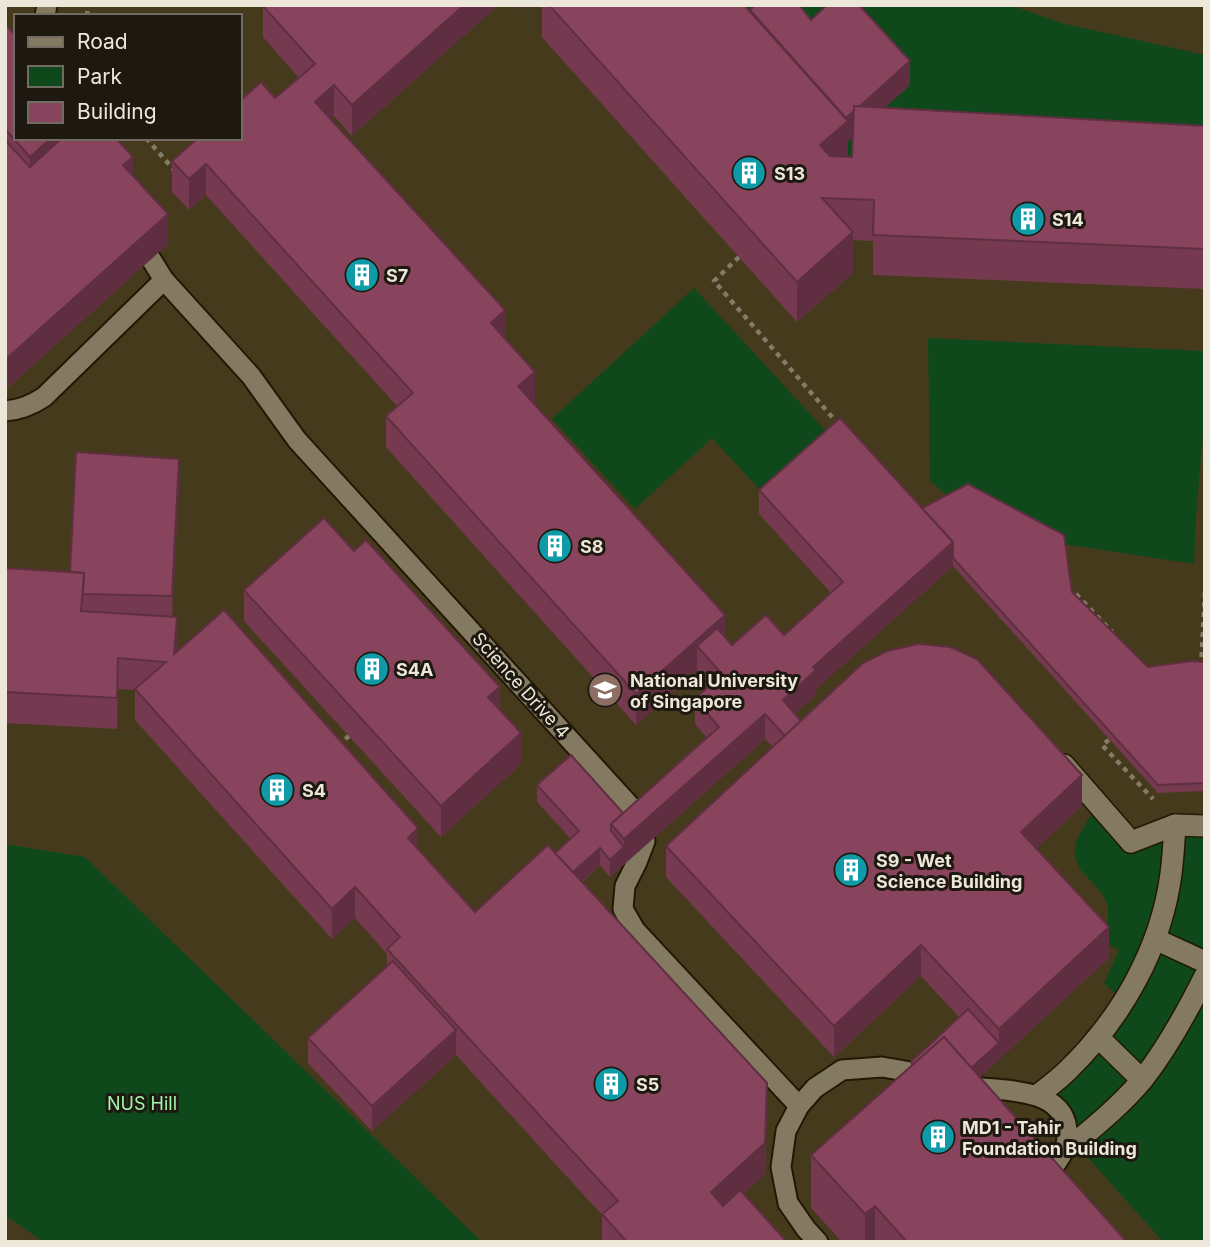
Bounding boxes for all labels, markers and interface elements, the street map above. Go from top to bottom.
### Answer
legend [14,14,242,140]
text: Road [77,29,128,54]
text: Park [77,64,122,89]
text: Building [77,99,157,124]
building icon: S13 [730,154,768,192]
place label: S13 [774,163,805,184]
building icon: S14 [1009,200,1047,238]
place label: S14 [1052,209,1084,230]
building icon: S7 [343,256,381,294]
place label: S7 [386,265,408,286]
building icon: S8 [536,527,574,565]
place label: S8 [580,536,604,557]
street label: Science Drive 4 [468,628,574,742]
building icon: S4A [353,650,391,688]
place label: S4A [396,659,433,680]
place label: National University of Singapore [630,670,798,712]
school or university icon: National University of Singapore [586,671,624,709]
building icon: S4 [258,771,296,809]
place label: S4 [302,780,326,801]
place label: S9 - Wet Science Building [876,850,1022,892]
building icon: S9 - Wet Science Building [832,851,870,889]
building icon: S5 [592,1065,630,1103]
place label: S5 [636,1074,659,1095]
park label: NUS Hill [107,1093,177,1114]
place label: MD1 - Tahir Foundation Building [962,1117,1137,1159]
building icon: MD1 - Tahir Foundation Building [919,1118,957,1156]

